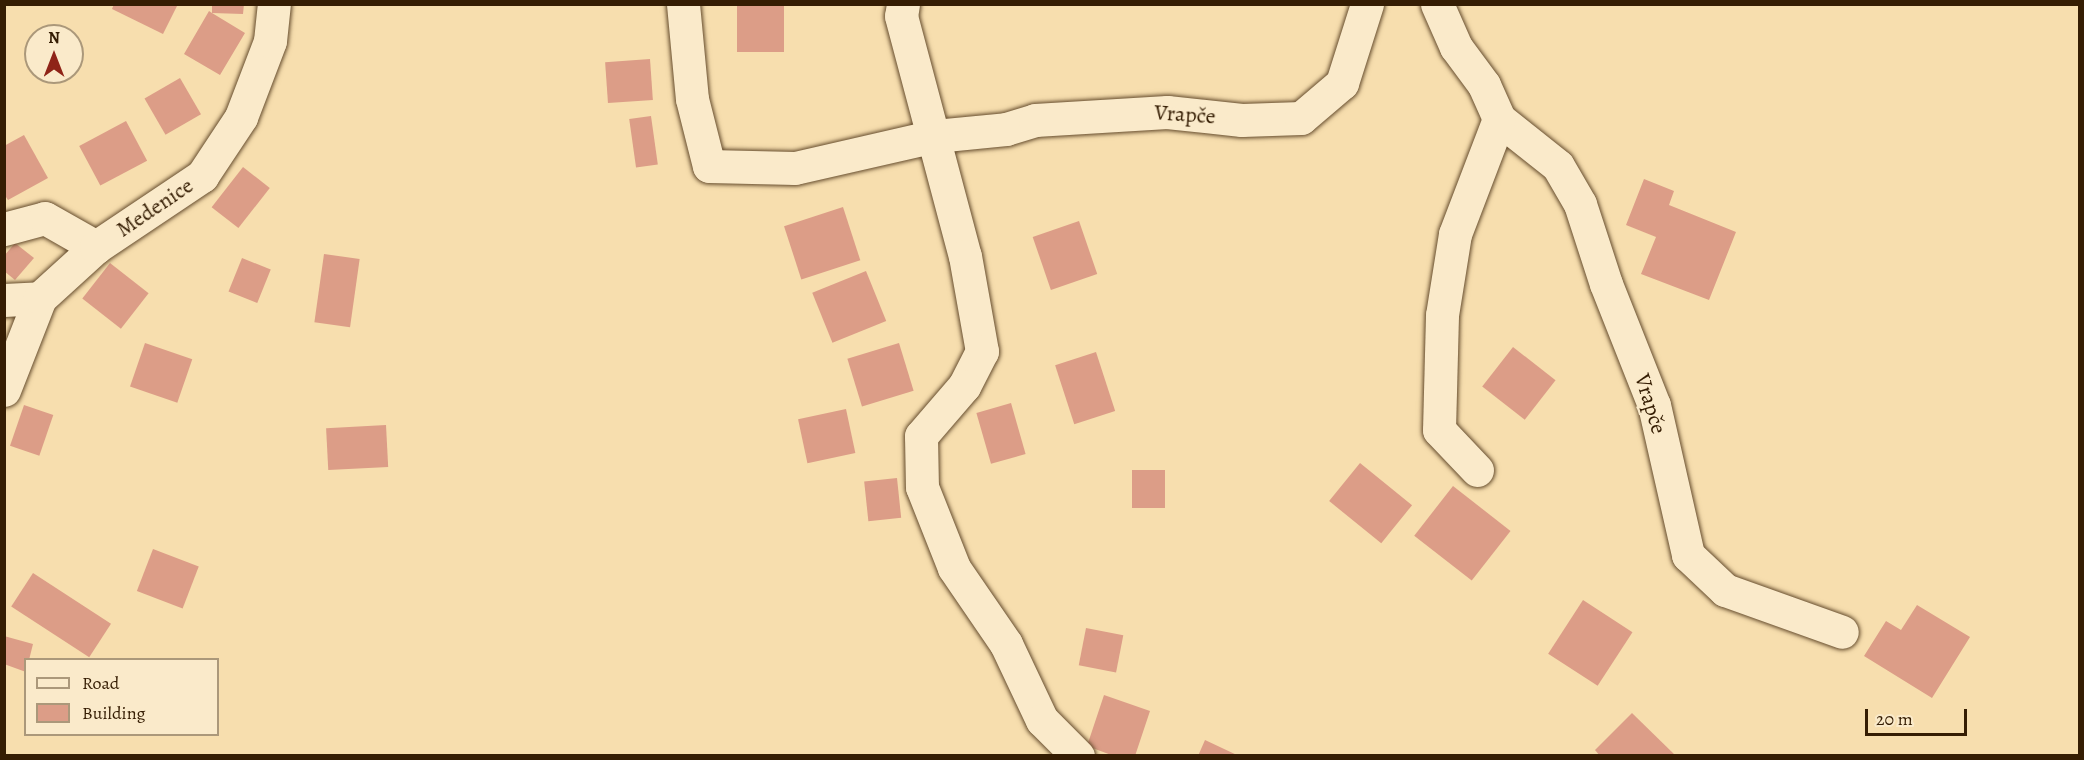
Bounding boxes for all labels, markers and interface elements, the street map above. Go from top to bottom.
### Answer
north arrow [24,24,84,84]
text: N [48,27,60,49]
street label: Vrapče [1153,100,1217,130]
street label: Medenice [112,173,198,243]
street label: Vrapče [1628,371,1672,437]
legend [24,658,219,736]
text: Road [82,671,119,695]
scale bar [1868,697,1970,735]
text: Building [82,701,146,725]
text: 20 m [1876,707,1913,731]

